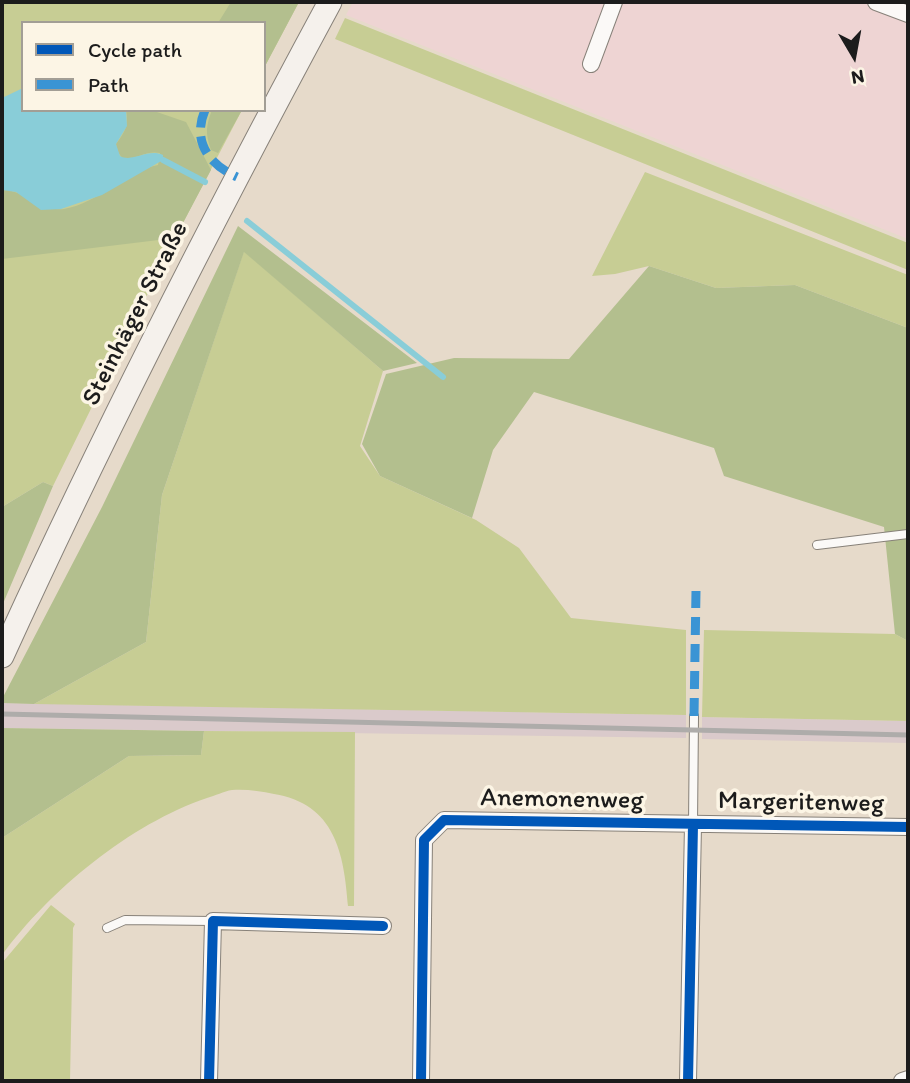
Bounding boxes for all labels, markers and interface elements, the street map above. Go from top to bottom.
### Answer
legend [21,21,266,112]
north arrow [819,21,889,91]
text: Cycle path [88,37,182,62]
text: N [849,65,866,90]
text: Path [88,72,129,97]
street label: Steinhäger Straße [76,217,196,411]
street label: Anemonenweg [480,783,644,817]
street label: Margeritenweg [718,786,884,820]

